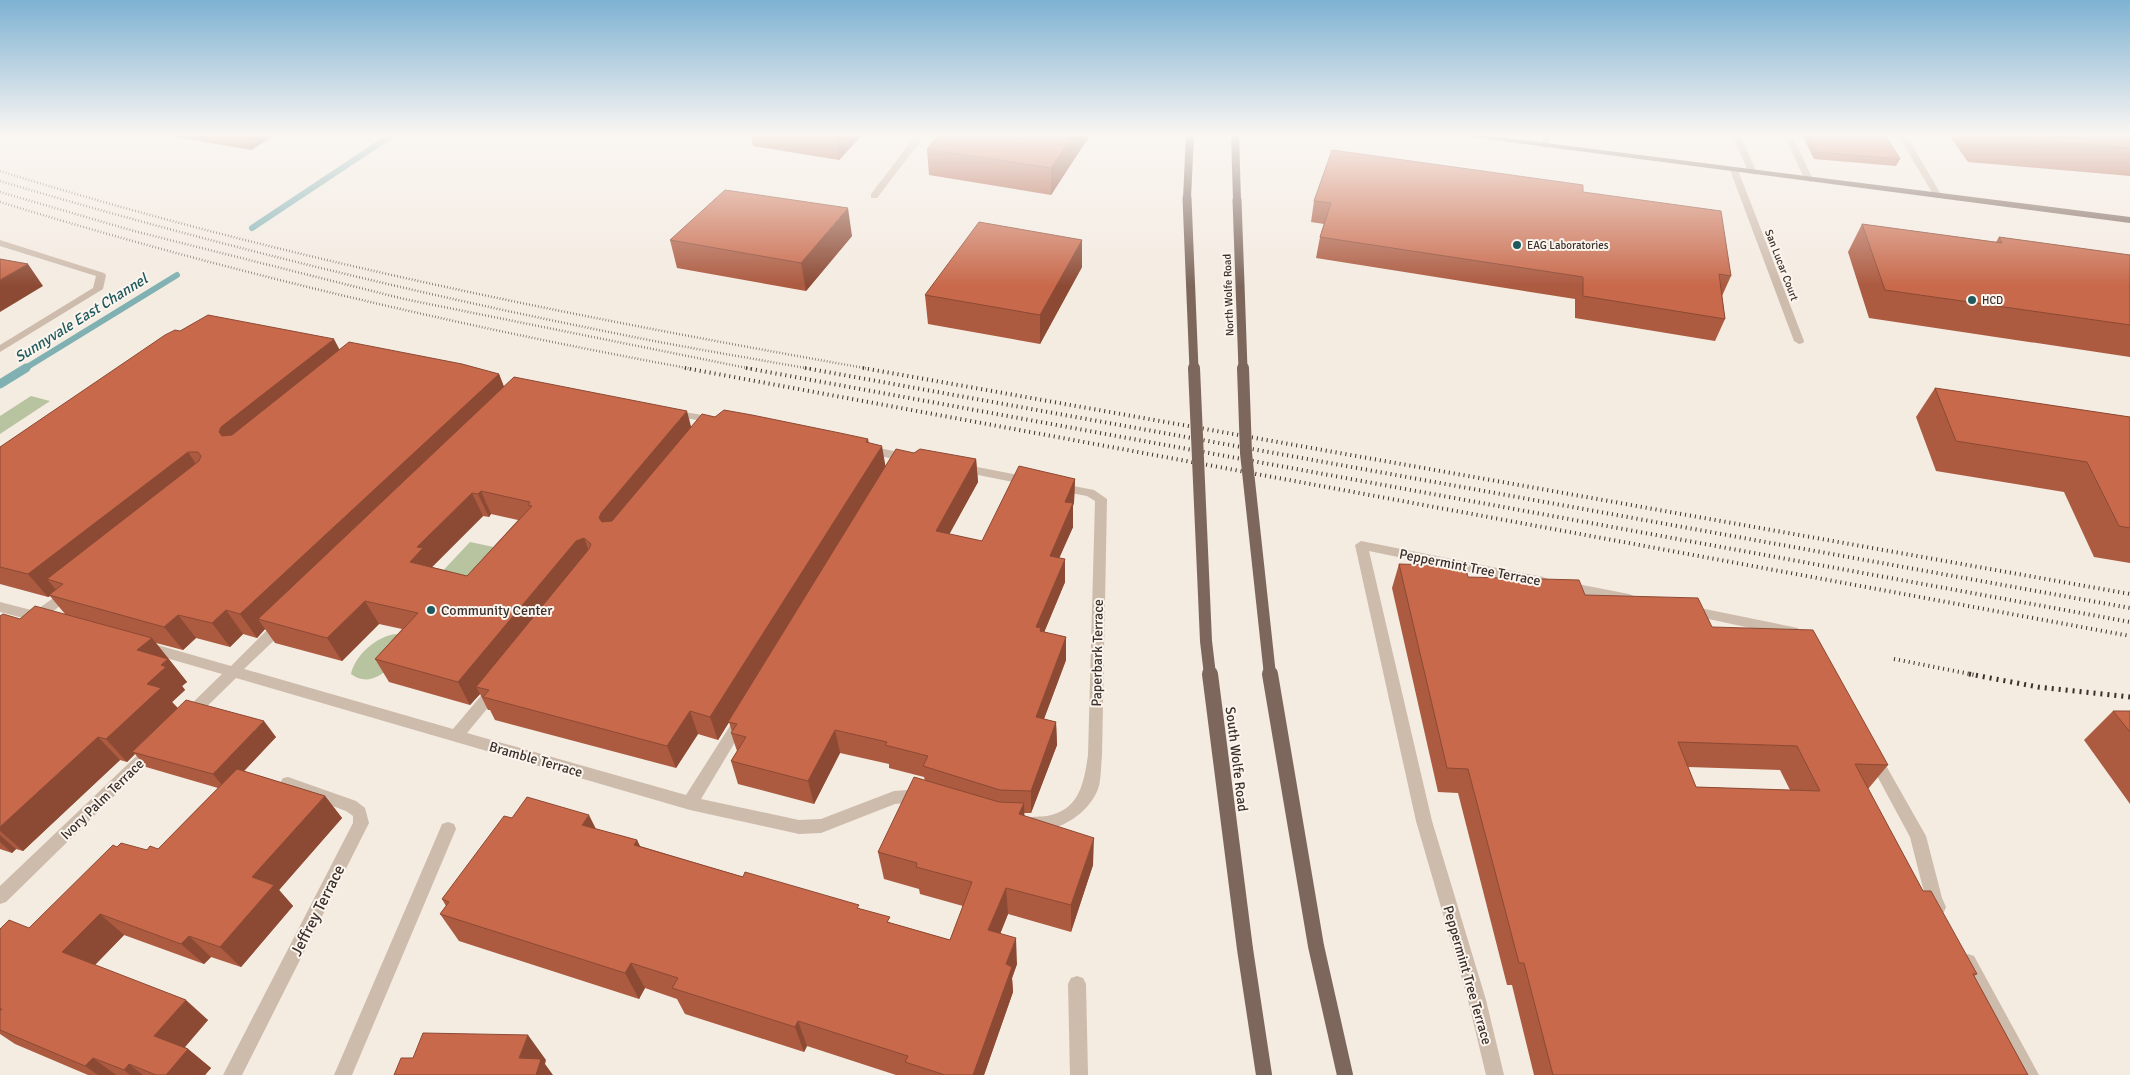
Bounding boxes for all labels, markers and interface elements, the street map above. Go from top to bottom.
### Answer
street label: San Lucar Court [1762,228,1801,303]
marker: EAG Laboratories [1511,239,1523,251]
place label: EAG Laboratories [1527,239,1609,252]
street label: North Wolfe Road [1221,253,1236,336]
water label: Sunnyvale East Channel [11,269,152,366]
marker: HCD [1966,294,1978,306]
place label: HCD [1982,294,2003,307]
street label: Peppermint Tree Terrace [1398,545,1542,590]
street label: Paperbark Terrace [1088,599,1107,707]
place label: Community Center [441,602,553,619]
marker: Community Center [425,604,437,616]
street label: South Wolfe Road [1222,706,1251,812]
street label: Bramble Terrace [487,738,585,781]
street label: Ivory Palm Terrace [57,755,148,843]
street label: Jeffrey Terrace [286,861,349,959]
street label: Peppermint Tree Terrace [1440,904,1496,1047]

